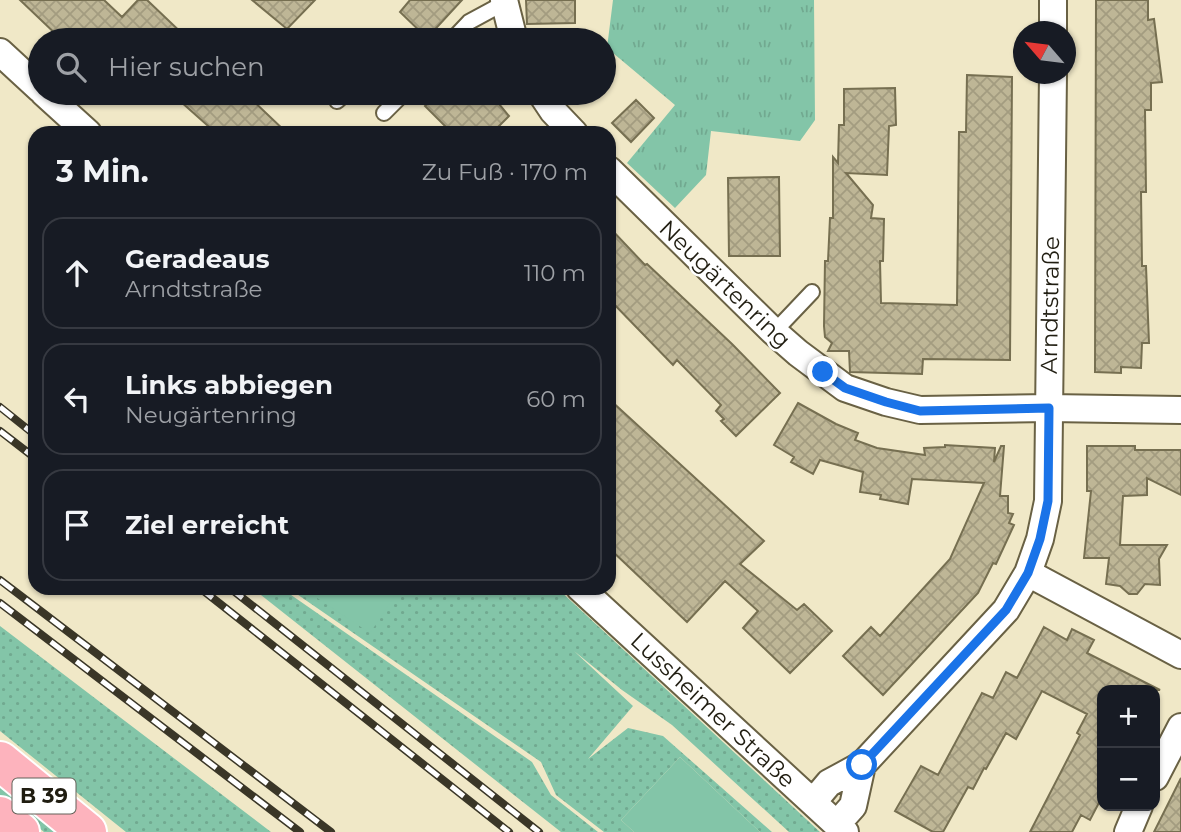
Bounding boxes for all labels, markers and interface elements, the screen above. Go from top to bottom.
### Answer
north arrow [1013,21,1076,84]
search box [28,28,616,105]
icon: search [52,48,90,86]
text: Hier suchen [108,51,265,83]
text: 3 Min. [56,153,149,190]
text: Zu Fuß · 170 m [422,158,588,186]
street label: Neugärtenring [653,214,797,354]
street label: Arndtstraße [1035,236,1065,374]
text: Geradeaus [125,243,270,275]
icon: ahead [58,254,96,292]
text: 110 m [524,259,586,287]
text: Arndtstraße [125,275,263,303]
route end [807,356,838,387]
text: Links abbiegen [125,369,333,401]
icon: left [58,380,96,418]
text: 60 m [526,385,586,413]
text: Neugärtenring [125,401,297,429]
icon: arrive [58,506,96,544]
text: Ziel erreicht [125,509,289,541]
street label: Lussheimer Straße [625,626,801,794]
map controls [1097,685,1160,811]
button: + [1097,685,1160,748]
button: − [1097,748,1160,811]
route start [846,749,877,780]
road number: B 39 [12,778,76,814]

